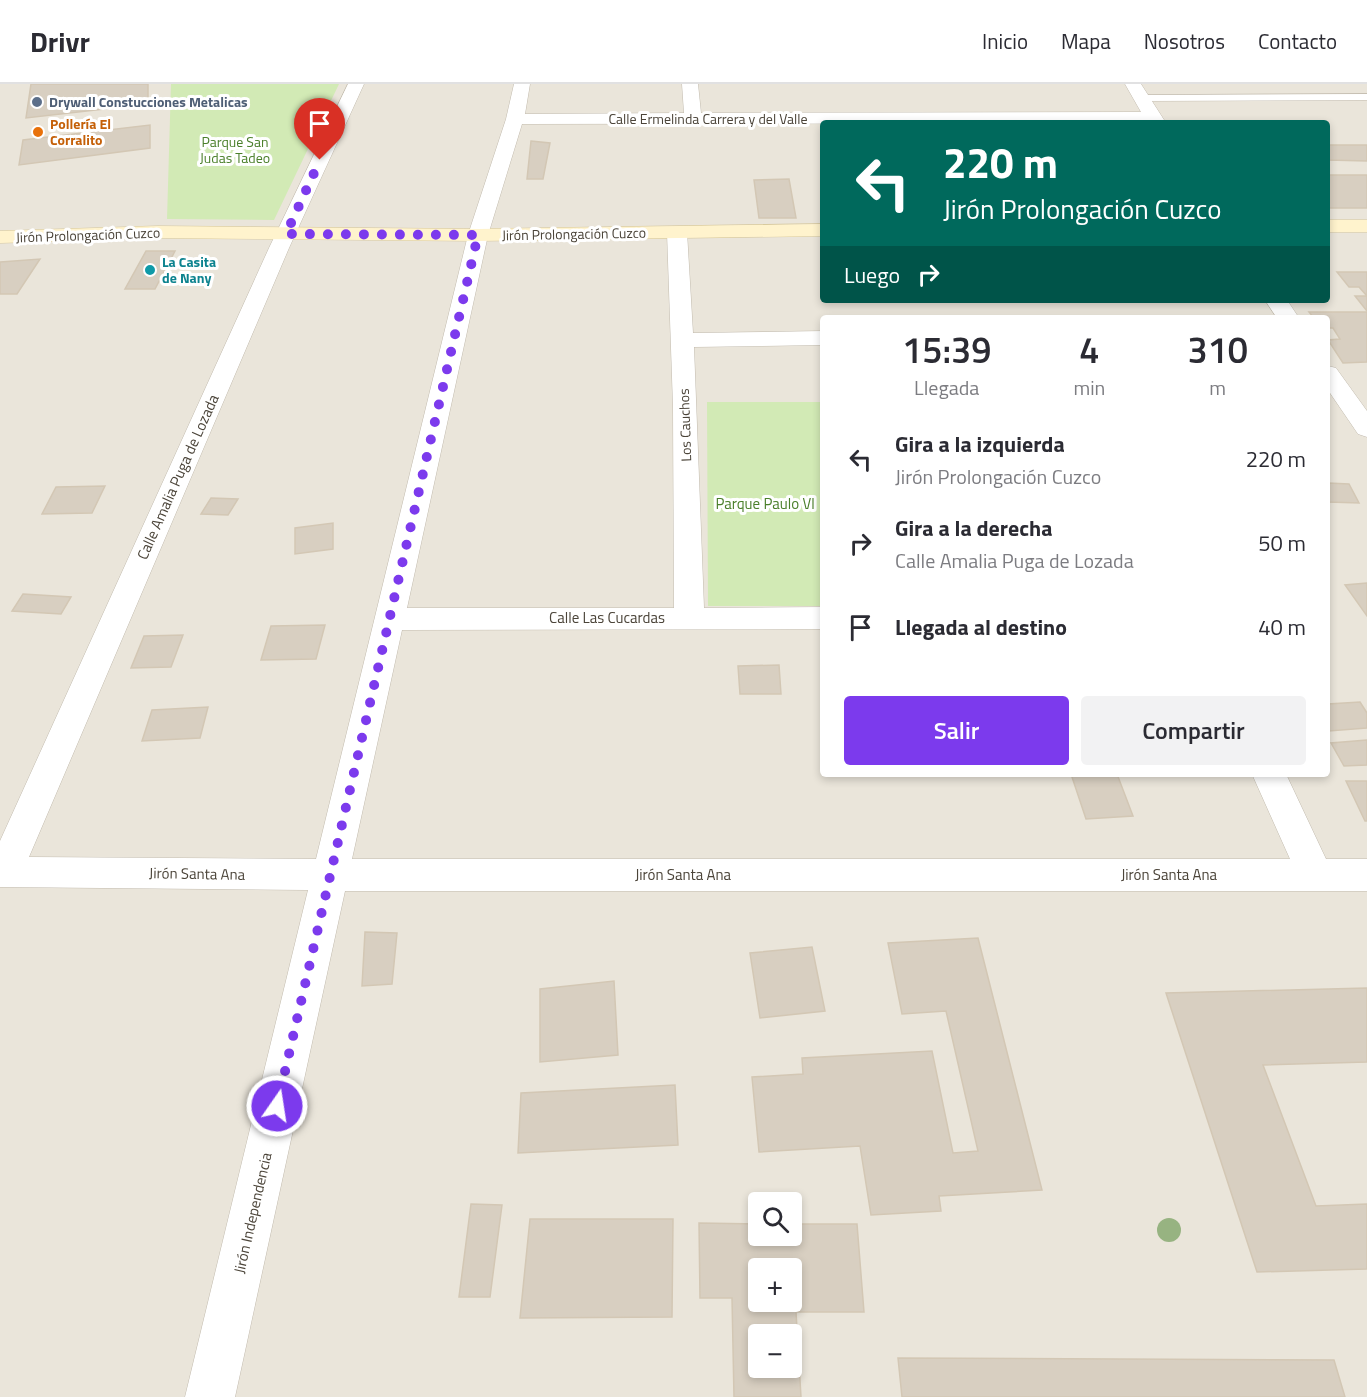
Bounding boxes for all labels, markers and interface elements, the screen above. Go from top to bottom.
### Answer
text: Drivr [30,20,90,63]
text: Inicio [982,25,1028,57]
text: Mapa [1061,25,1111,57]
text: Nosotros [1144,25,1225,57]
text: Contacto [1258,25,1337,57]
place label: Drywall Constucciones Metalicas [49,91,248,112]
marker: Drywall Constucciones Metalicas [30,95,44,109]
pin [294,98,345,160]
icon: arrive [303,107,336,140]
street label: Calle Ermelinda Carrera y del Valle [608,108,808,129]
place label: Pollería El Corralito [50,113,111,150]
marker: Pollería El Corralito [31,125,45,139]
text: 220 m [943,130,1058,194]
park label: Parque San Judas Tadeo [200,131,270,168]
icon: left [844,144,922,222]
text: Jirón Prolongación Cuzco [943,188,1221,229]
street label: Jirón Prolongación Cuzco [15,221,160,248]
street label: Jirón Prolongación Cuzco [502,222,646,245]
place label: La Casita de Nany [162,251,216,288]
text: Luego [844,258,900,292]
icon: right [912,258,945,291]
marker: La Casita de Nany [143,263,157,277]
text: 15:39 [902,322,991,377]
text: 4 [1079,322,1099,377]
text: 310 [1187,322,1248,377]
text: Llegada [914,372,979,403]
text: min [1073,372,1105,403]
text: m [1209,372,1226,403]
street label: Los Cauchos [673,388,696,462]
street label: Calle Amalia Puga de Lozada [131,390,225,563]
text: Gira a la izquierda [895,427,1065,461]
text: 220 m [1246,442,1306,476]
icon: left [844,443,877,476]
text: Jirón Prolongación Cuzco [895,461,1101,492]
park label: Parque Paulo Vl [715,492,815,515]
text: Gira a la derecha [895,511,1052,545]
text: 50 m [1258,526,1306,560]
icon: right [844,527,877,560]
text: Calle Amalia Puga de Lozada [895,545,1134,576]
street label: Calle Las Cucardas [549,606,665,629]
text: Llegada al destino [895,610,1067,644]
text: 40 m [1258,610,1306,644]
icon: arrive [844,611,877,644]
button: Salir [844,696,1069,765]
button: Compartir [1081,696,1306,765]
street label: Jirón Santa Ana [149,861,246,886]
street label: Jirón Santa Ana [635,863,732,886]
street label: Jirón Santa Ana [1121,863,1218,886]
position arrow [245,1074,309,1138]
street label: Jirón Independencia [227,1150,278,1276]
map controls [748,1192,802,1378]
button: search [748,1192,802,1246]
button: + [748,1258,802,1312]
button: − [748,1324,802,1378]

